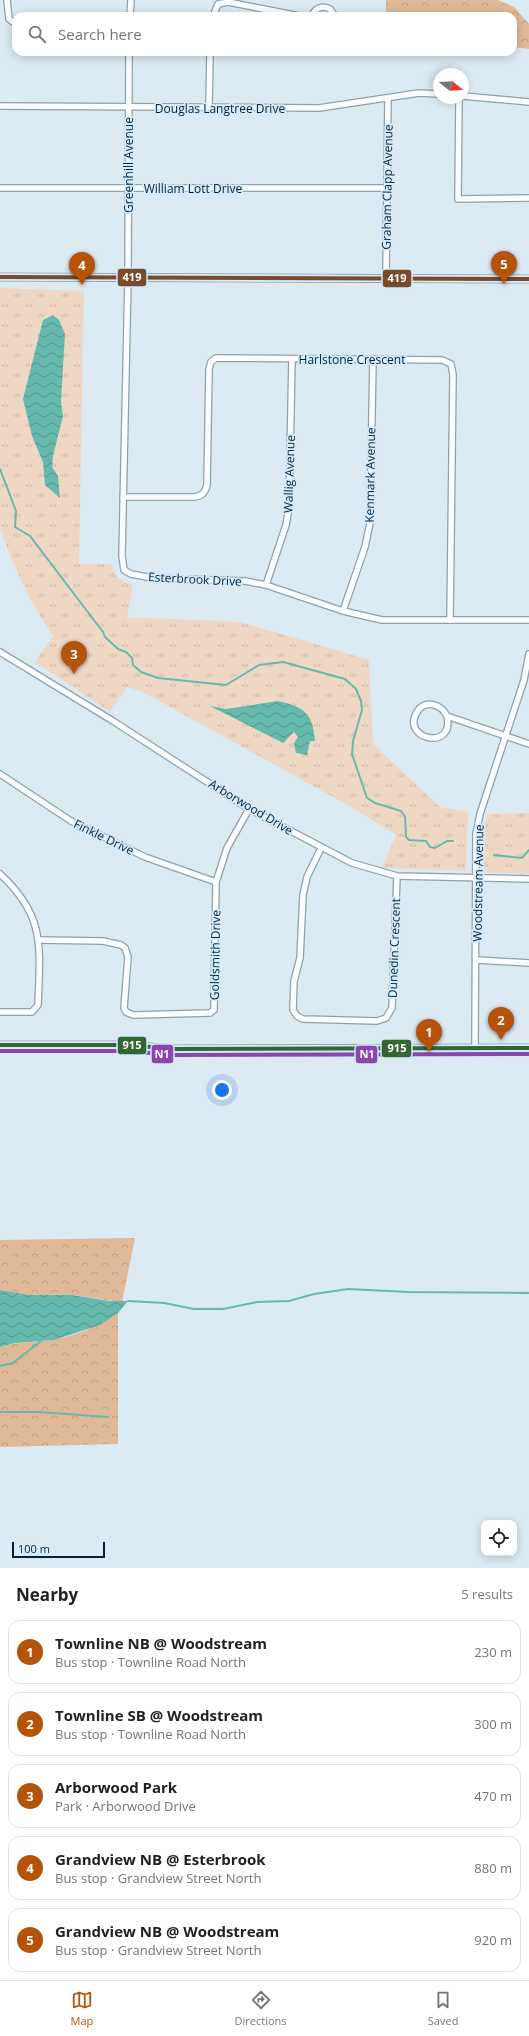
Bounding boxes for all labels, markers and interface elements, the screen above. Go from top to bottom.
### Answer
search box [12,12,517,56]
icon: search [26,23,48,45]
text: Search here [58,24,142,44]
north arrow [433,68,469,104]
street label: Douglas Langtree Drive [155,100,285,117]
street label: Greenhill Avenue [120,117,137,213]
street label: Graham Clapp Avenue [377,124,397,250]
street label: William Lott Drive [144,180,243,197]
pin: 5 [491,251,517,284]
pin: 4 [69,252,95,285]
line badge: 419 [117,268,147,287]
text: 419 [123,269,141,284]
line badge: 419 [382,269,412,288]
text: 419 [388,270,406,285]
street label: Harlstone Crescent [299,351,405,368]
street label: Kenmark Avenue [361,427,379,523]
street label: Wallig Avenue [279,434,299,513]
street label: Esterbrook Drive [148,568,243,590]
pin: 3 [61,641,87,674]
street label: Arborwood Drive [206,775,297,839]
street label: Finkle Drive [71,815,137,859]
street label: Woodstream Avenue [468,824,488,942]
street label: Dunedin Crescent [384,898,404,998]
street label: Goldsmith Drive [206,909,224,1000]
pin: 2 [488,1007,514,1040]
pin: 1 [416,1019,442,1052]
line badge: 915 [117,1036,147,1055]
text: 915 [123,1037,141,1052]
line badge: 915 [381,1039,412,1058]
text: 915 [388,1040,406,1055]
line badge: N1 [151,1044,174,1064]
line badge: N1 [355,1045,378,1064]
text: N1 [154,1046,170,1061]
text: N1 [359,1046,375,1061]
your location [212,1080,232,1100]
map controls [481,1520,517,1556]
button: locate [481,1520,517,1556]
scale bar [12,1540,105,1559]
text: 100 m [18,1541,50,1556]
text: Nearby [16,1583,78,1606]
text: 5 results [461,1585,513,1603]
text: Townline NB @ Woodstream [55,1633,267,1653]
text: 1 [26,1643,34,1661]
text: 230 m [474,1643,512,1661]
text: Bus stop · Townline Road North [55,1653,246,1671]
text: Townline SB @ Woodstream [55,1705,263,1725]
text: 2 [26,1715,34,1733]
text: 300 m [474,1715,512,1733]
text: Bus stop · Townline Road North [55,1725,246,1743]
text: Arborwood Park [55,1777,177,1797]
text: 3 [26,1787,34,1805]
text: 470 m [474,1787,512,1805]
text: Park · Arborwood Drive [55,1797,196,1815]
text: Grandview NB @ Esterbrook [55,1849,266,1869]
text: 4 [26,1859,34,1877]
text: 880 m [474,1859,512,1877]
text: Bus stop · Grandview Street North [55,1869,261,1887]
text: Grandview NB @ Woodstream [55,1921,279,1941]
text: 5 [26,1931,34,1949]
text: 920 m [474,1931,512,1949]
text: Bus stop · Grandview Street North [55,1941,261,1959]
tab: Map [71,1989,93,2028]
tab: Directions [235,1989,287,2028]
tab: Saved [428,1989,458,2028]

